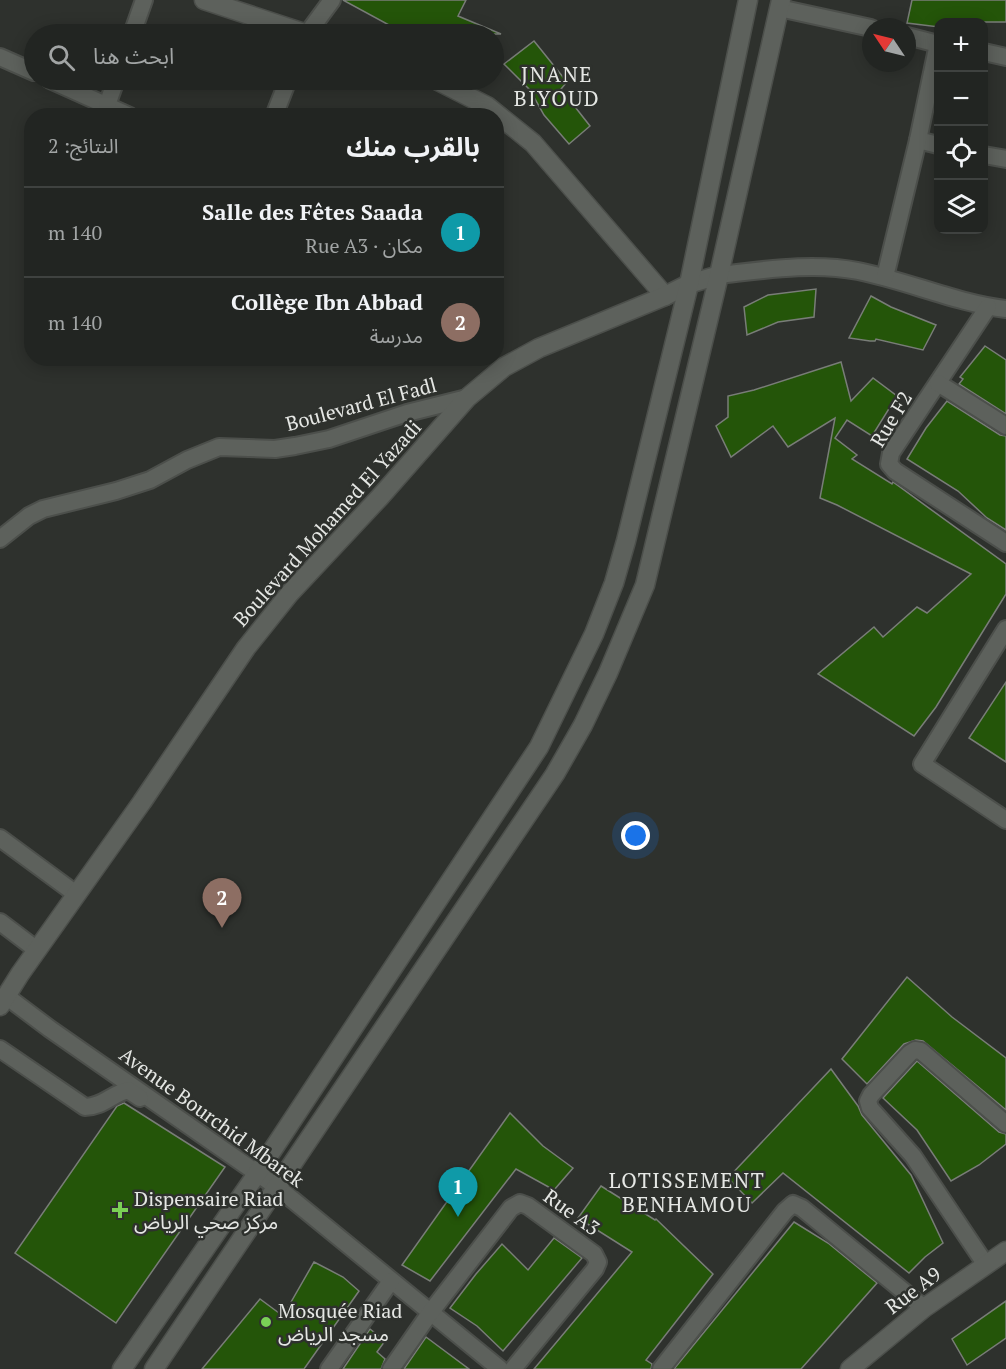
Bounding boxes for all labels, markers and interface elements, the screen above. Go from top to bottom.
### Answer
north arrow [862,18,916,72]
map controls [934,18,988,234]
button: + [934,18,988,72]
search box [24,24,504,90]
icon: search [45,41,78,74]
text: ابحث هنا [93,41,174,70]
district label: JNANE BIYOUD [514,60,600,112]
button: − [934,72,988,126]
button: locate [934,126,988,180]
text: بالقرب منك [346,129,480,163]
text: النتائج: 2 [48,132,119,159]
button: layers [934,180,988,234]
text: Salle des Fêtes Saada [202,197,423,226]
text: 140 m [48,219,102,246]
text: 1 [455,219,466,246]
text: مكان · Rue A3 [305,232,423,259]
text: Collège Ibn Abbad [231,287,423,316]
text: 140 m [48,309,102,336]
text: 2 [455,309,466,336]
text: مدرسة [370,322,423,349]
street label: Boulevard El Fadl [283,371,439,437]
street label: Rue F2 [864,386,918,452]
street label: Boulevard Mohamed El Yazadi [227,414,427,632]
your location [621,821,650,850]
pin: 2 [202,878,242,928]
street label: Avenue Bourchid Mbarek [114,1041,310,1194]
district label: LOTISSEMENT BENHAMOU [609,1166,765,1218]
pin: 1 [438,1168,478,1217]
street label: Rue A3 [539,1183,605,1241]
place label: Dispensaire Riad مركز صحي الرياض [134,1185,283,1237]
marker: Dispensaire Riad مركز صحي الرياض [111,1201,129,1219]
street label: Rue A9 [880,1260,946,1320]
place label: Mosquée Riad مسجد الرياض [278,1297,402,1347]
marker: Mosquée Riad مسجد الرياض [259,1315,273,1329]

